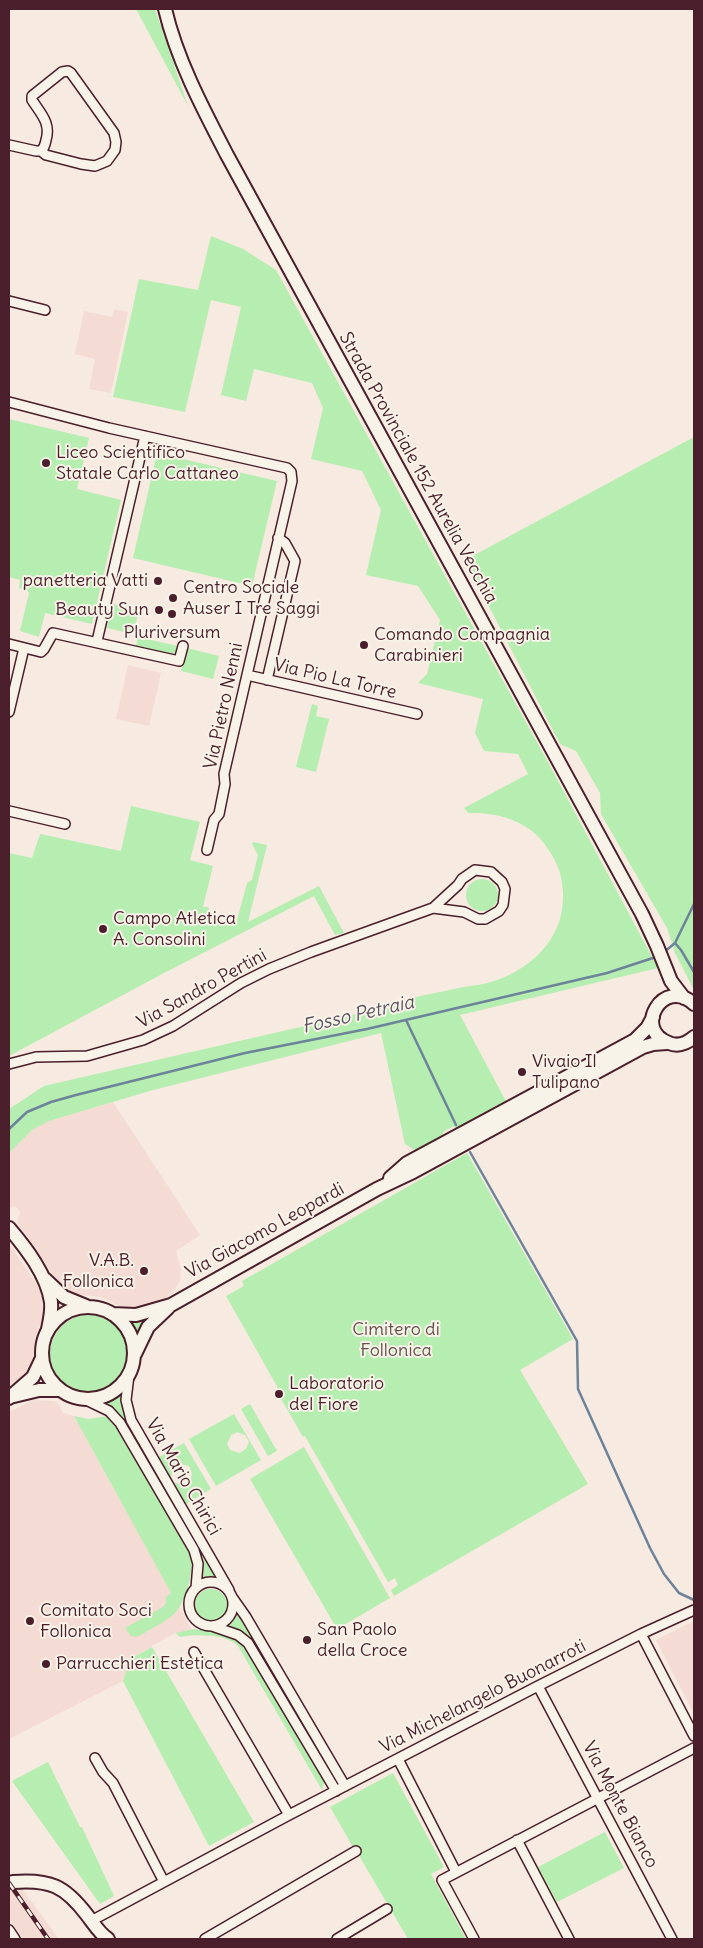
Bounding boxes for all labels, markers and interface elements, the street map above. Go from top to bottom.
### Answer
street label: Strada Provinciale 152 Aurelia Vecchia [334,329,502,607]
place label: Liceo Scientifico Statale Carlo Cattaneo [56,442,239,484]
marker: Liceo Scientifico Statale Carlo Cattaneo [40,457,52,469]
place label: panetteria Vatti [23,570,148,592]
marker: panetteria Vatti [152,575,164,587]
place label: Centro Sociale Auser I Tre Saggi [183,577,320,620]
marker: Centro Sociale Auser I Tre Saggi [167,592,179,604]
place label: Beauty Sun [55,599,149,621]
marker: Beauty Sun [153,604,165,616]
marker: Pluriversum [166,608,178,620]
place label: Pluriversum [123,622,221,644]
place label: Comando Compagnia Carabinieri [374,624,550,666]
marker: Comando Compagnia Carabinieri [358,639,370,651]
street label: Via Pietro Nenni [200,641,248,771]
street label: Via Pio La Torre [271,654,399,704]
place label: Campo Atletica A. Consolini [113,908,236,951]
marker: Campo Atletica A. Consolini [97,923,109,935]
street label: Via Sandro Pertini [134,945,270,1033]
water label: Fosso Petraia [300,991,416,1039]
place label: Vivaio Il Tulipano [532,1051,600,1094]
marker: Vivaio Il Tulipano [516,1066,528,1078]
street label: Via Giacomo Leopardi [182,1178,348,1284]
place label: V.A.B. Follonica [63,1250,134,1292]
marker: V.A.B. Follonica [138,1265,150,1277]
park label: Cimitero di Follonica [352,1319,440,1362]
place label: Laboratorio del Fiore [289,1373,384,1416]
marker: Laboratorio del Fiore [273,1388,285,1400]
street label: Via Mario Chirici [141,1415,225,1539]
place label: Comitato Soci Follonica [40,1600,152,1642]
marker: Comitato Soci Follonica [24,1615,36,1627]
place label: San Paolo della Croce [317,1619,407,1662]
marker: San Paolo della Croce [301,1634,313,1646]
street label: Via Michelangelo Buonarroti [376,1636,590,1758]
place label: Parrucchieri Estetica [56,1653,223,1675]
marker: Parrucchieri Estetica [40,1658,52,1670]
street label: Via Monte Bianco [578,1738,662,1872]

